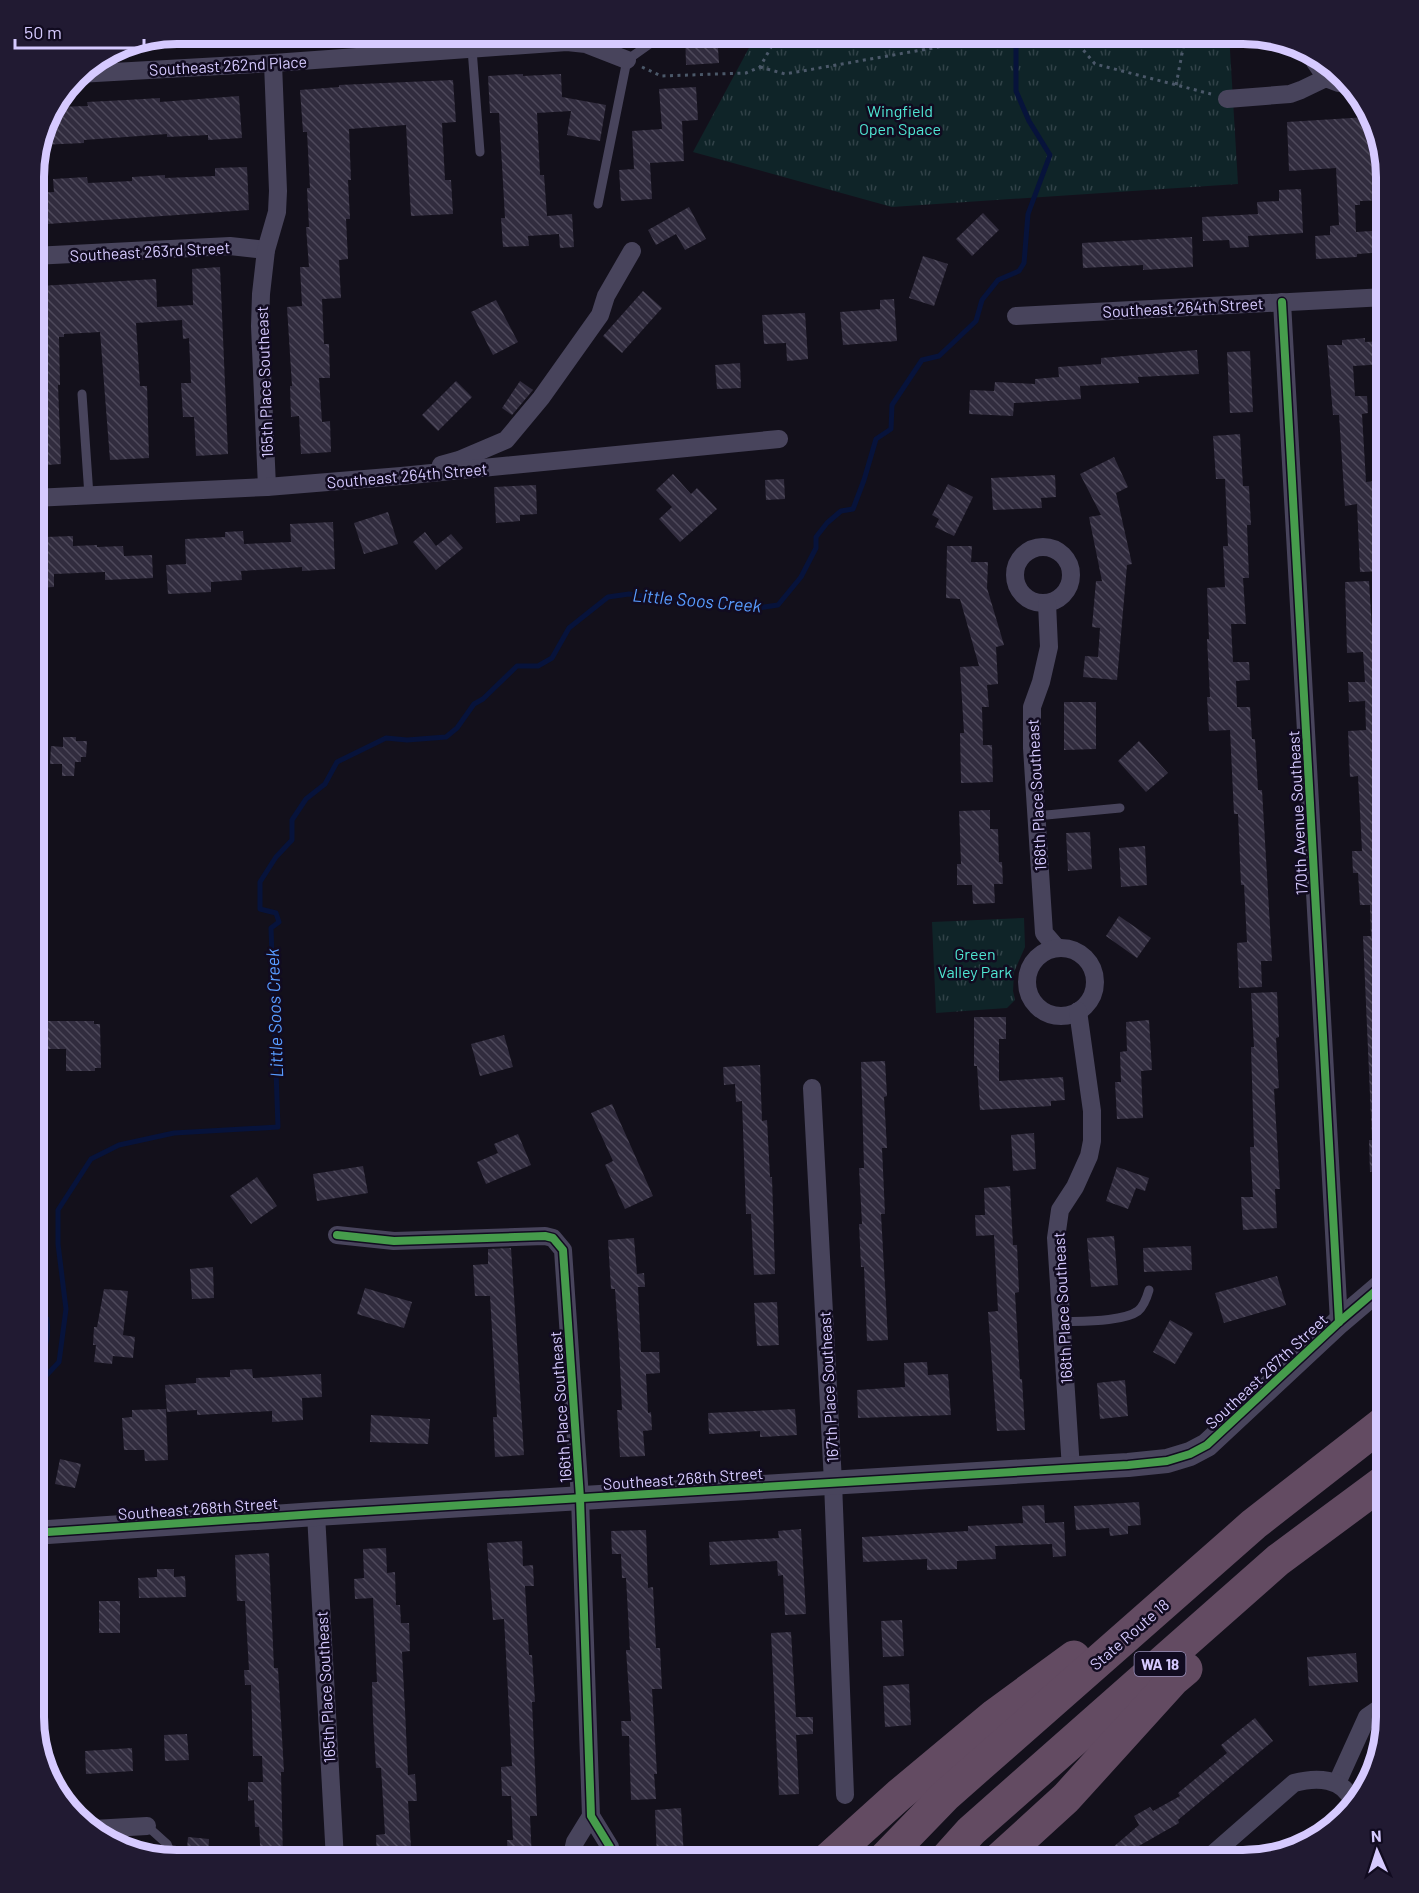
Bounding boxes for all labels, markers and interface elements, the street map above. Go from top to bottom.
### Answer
scale bar [15,12,144,50]
text: 50 m [24,21,62,43]
street label: Southeast 262nd Place [148,51,308,79]
park label: Wingfield Open Space [859,101,941,138]
street label: Southeast 263rd Street [69,237,231,265]
street label: Southeast 264th Street [1102,293,1264,321]
street label: 165th Place Southeast [252,306,276,458]
street label: Southeast 264th Street [326,459,488,491]
water label: Little Soos Creek [632,583,763,617]
street label: 168th Place Southeast [1023,718,1049,872]
street label: 170th Avenue Southeast [1283,730,1311,896]
park label: Green Valley Park [938,944,1012,981]
water label: Little Soos Creek [261,948,287,1078]
street label: 168th Place Southeast [1049,1231,1075,1385]
street label: Southeast 267th Street [1201,1309,1331,1433]
street label: 167th Place Southeast [815,1311,841,1463]
street label: 166th Place Southeast [545,1330,575,1484]
street label: Southeast 268th Street [602,1463,764,1493]
street label: Southeast 268th Street [117,1493,279,1523]
street label: State Route 18 [1085,1594,1173,1674]
street label: 165th Place Southeast [312,1611,338,1763]
road number: WA 18 [1134,1652,1186,1676]
north arrow [1347,1821,1407,1881]
text: N [1370,1826,1382,1845]

